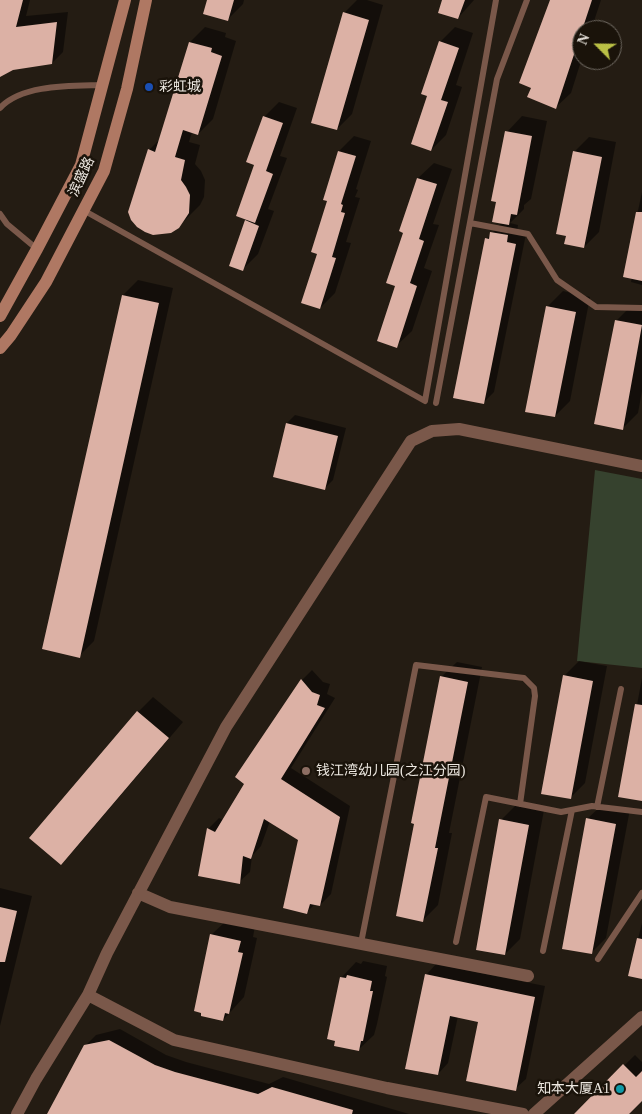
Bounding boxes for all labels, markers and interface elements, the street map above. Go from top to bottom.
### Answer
north arrow [572,20,622,70]
text: N [575,32,593,47]
place label: 彩虹城 [159,79,201,95]
marker: 彩虹城 [143,81,155,93]
street label: 滨盛路 [66,154,98,200]
place label: 钱江湾幼儿园(之江分园) [316,763,465,779]
marker: 钱江湾幼儿园(之江分园) [300,765,312,777]
place label: 知本大厦A1 [537,1081,610,1097]
marker: 知本大厦A1 [614,1083,626,1095]

